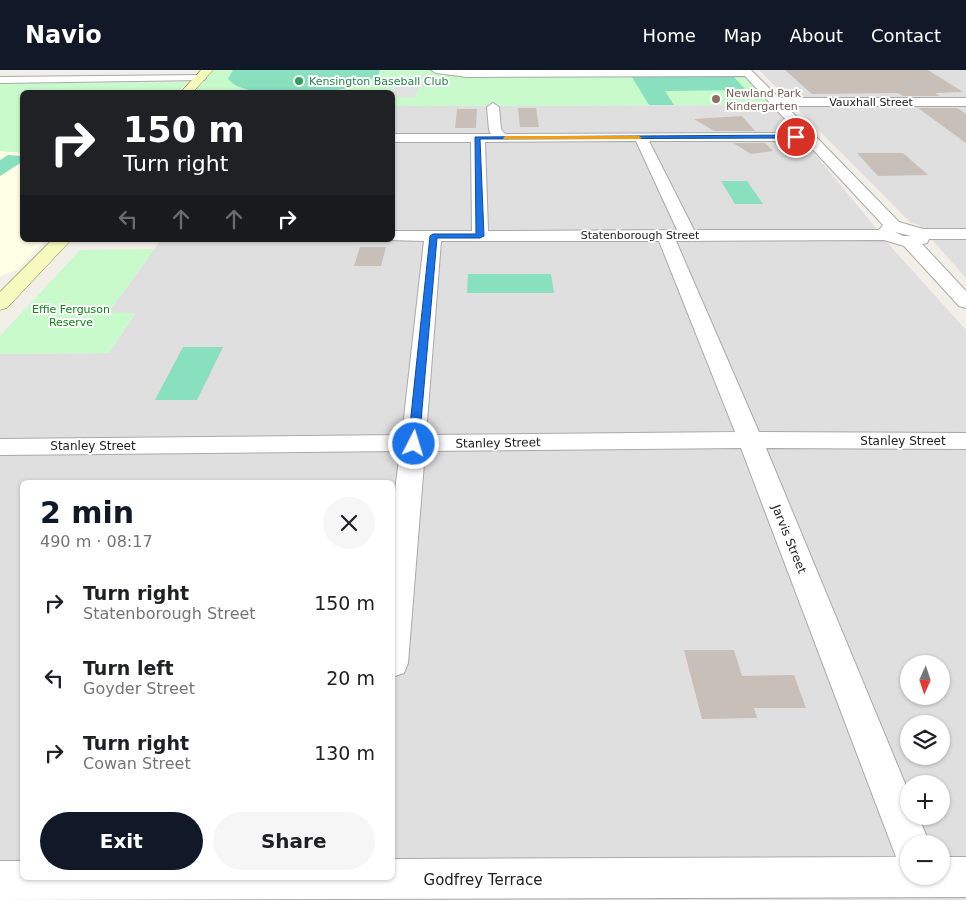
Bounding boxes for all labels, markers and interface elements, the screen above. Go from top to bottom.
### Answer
text: Navio [25,21,102,49]
text: Home [643,25,696,46]
text: Map [724,25,762,46]
text: About [790,25,843,46]
text: Contact [871,25,941,46]
marker: Kensington Baseball Club [293,75,305,87]
place label: Kensington Baseball Club [309,75,448,88]
place label: Newland Park Kindergarten [726,87,802,113]
marker: Newland Park Kindergarten [710,93,722,105]
street label: Vauxhall Street [829,96,914,109]
icon: right [40,110,105,175]
text: 150 m [123,110,245,150]
pin [775,116,817,158]
icon: arrive [782,123,810,151]
text: Turn right [123,151,228,176]
icon: left [114,205,142,233]
icon: ahead [167,205,195,233]
icon: ahead [220,205,248,233]
icon: right [273,205,301,233]
street label: Statenborough Street [581,229,700,242]
park label: Effie Ferguson Reserve [32,303,110,329]
position arrow [387,417,439,469]
street label: Stanley Street [860,434,946,448]
street label: Stanley Street [455,435,541,451]
street label: Stanley Street [50,439,136,453]
text: 2 min [40,495,134,530]
button: close [323,497,375,549]
street label: Jarvis Street [769,502,809,576]
text: 490 m · 08:17 [40,532,153,551]
text: Turn right [83,582,189,604]
icon: right [40,589,68,617]
text: 150 m [314,592,375,614]
text: Statenborough Street [83,604,256,623]
north arrow [900,655,950,705]
map controls [900,655,950,885]
text: Turn left [83,657,174,679]
icon: left [40,664,68,692]
text: 20 m [326,667,375,689]
text: Goyder Street [83,679,195,698]
button: layers [900,715,950,765]
text: Turn right [83,732,189,754]
icon: right [40,739,68,767]
text: 130 m [314,742,375,764]
text: Cowan Street [83,754,191,773]
button: + [900,775,950,825]
button: Exit [40,812,203,870]
button: Share [213,812,375,870]
button: − [900,835,950,885]
street label: Godfrey Terrace [424,871,542,889]

